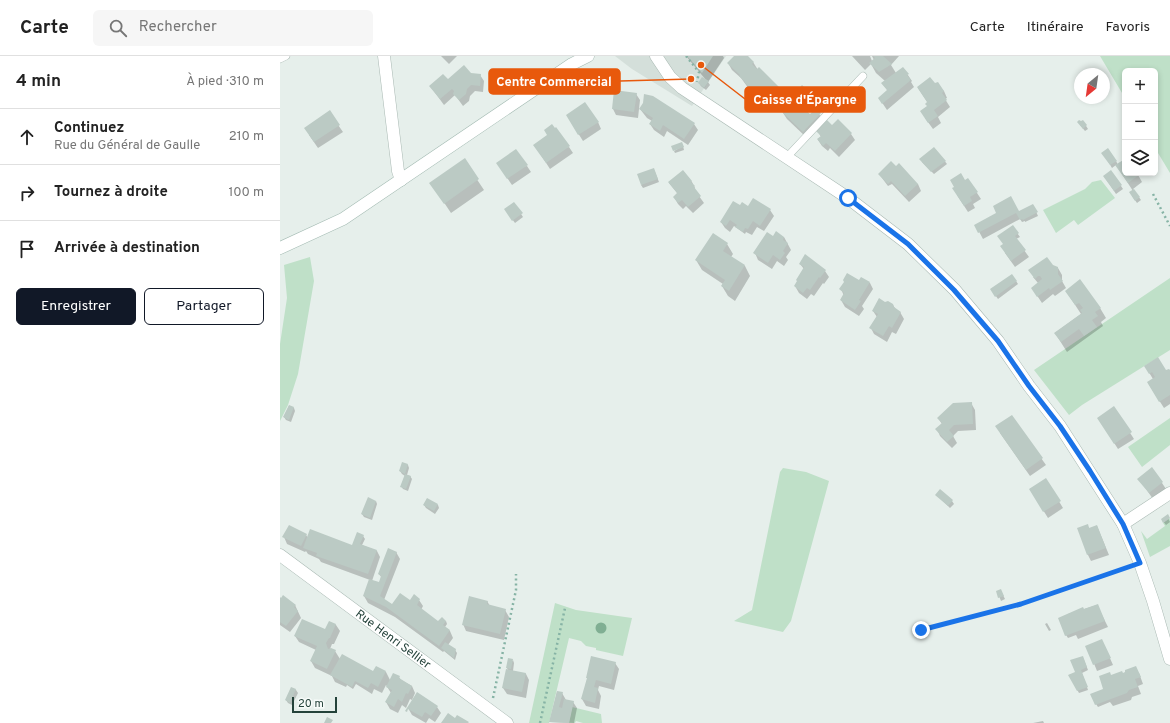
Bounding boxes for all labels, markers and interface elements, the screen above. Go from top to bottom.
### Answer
search box [93,10,373,46]
text: Carte [20,16,69,40]
icon: search [107,17,129,39]
text: Rechercher [139,18,217,37]
text: Carte [970,19,1005,36]
text: Itinéraire [1027,19,1084,36]
text: Favoris [1106,19,1150,36]
north arrow [1074,68,1110,104]
map controls [1122,68,1158,176]
button: + [1122,68,1158,104]
callout: Centre Commercial [489,69,620,94]
text: 4 min [16,71,61,93]
text: À pied · 310 m [186,74,264,90]
text: Centre Commercial [496,75,612,91]
callout: Caisse d'Épargne [745,87,865,112]
text: Caisse d'Épargne [753,91,857,109]
button: − [1122,104,1158,140]
text: Continuez [54,119,124,138]
icon: ahead [16,126,38,148]
text: 210 m [229,129,264,145]
text: Rue du Général de Gaulle [54,138,200,154]
button: layers [1122,140,1158,176]
icon: right [16,182,38,204]
text: Tournez à droite [54,183,168,202]
text: 100 m [228,185,264,201]
route start [839,189,857,207]
icon: arrive [16,238,38,260]
text: Arrivée à destination [54,239,200,258]
button: Enregistrer [16,288,136,325]
button: Partager [144,288,264,325]
street label: Rue Henri Sellier [352,606,434,673]
route end [912,621,930,639]
scale bar [292,695,337,714]
text: 20 m [298,697,324,711]

